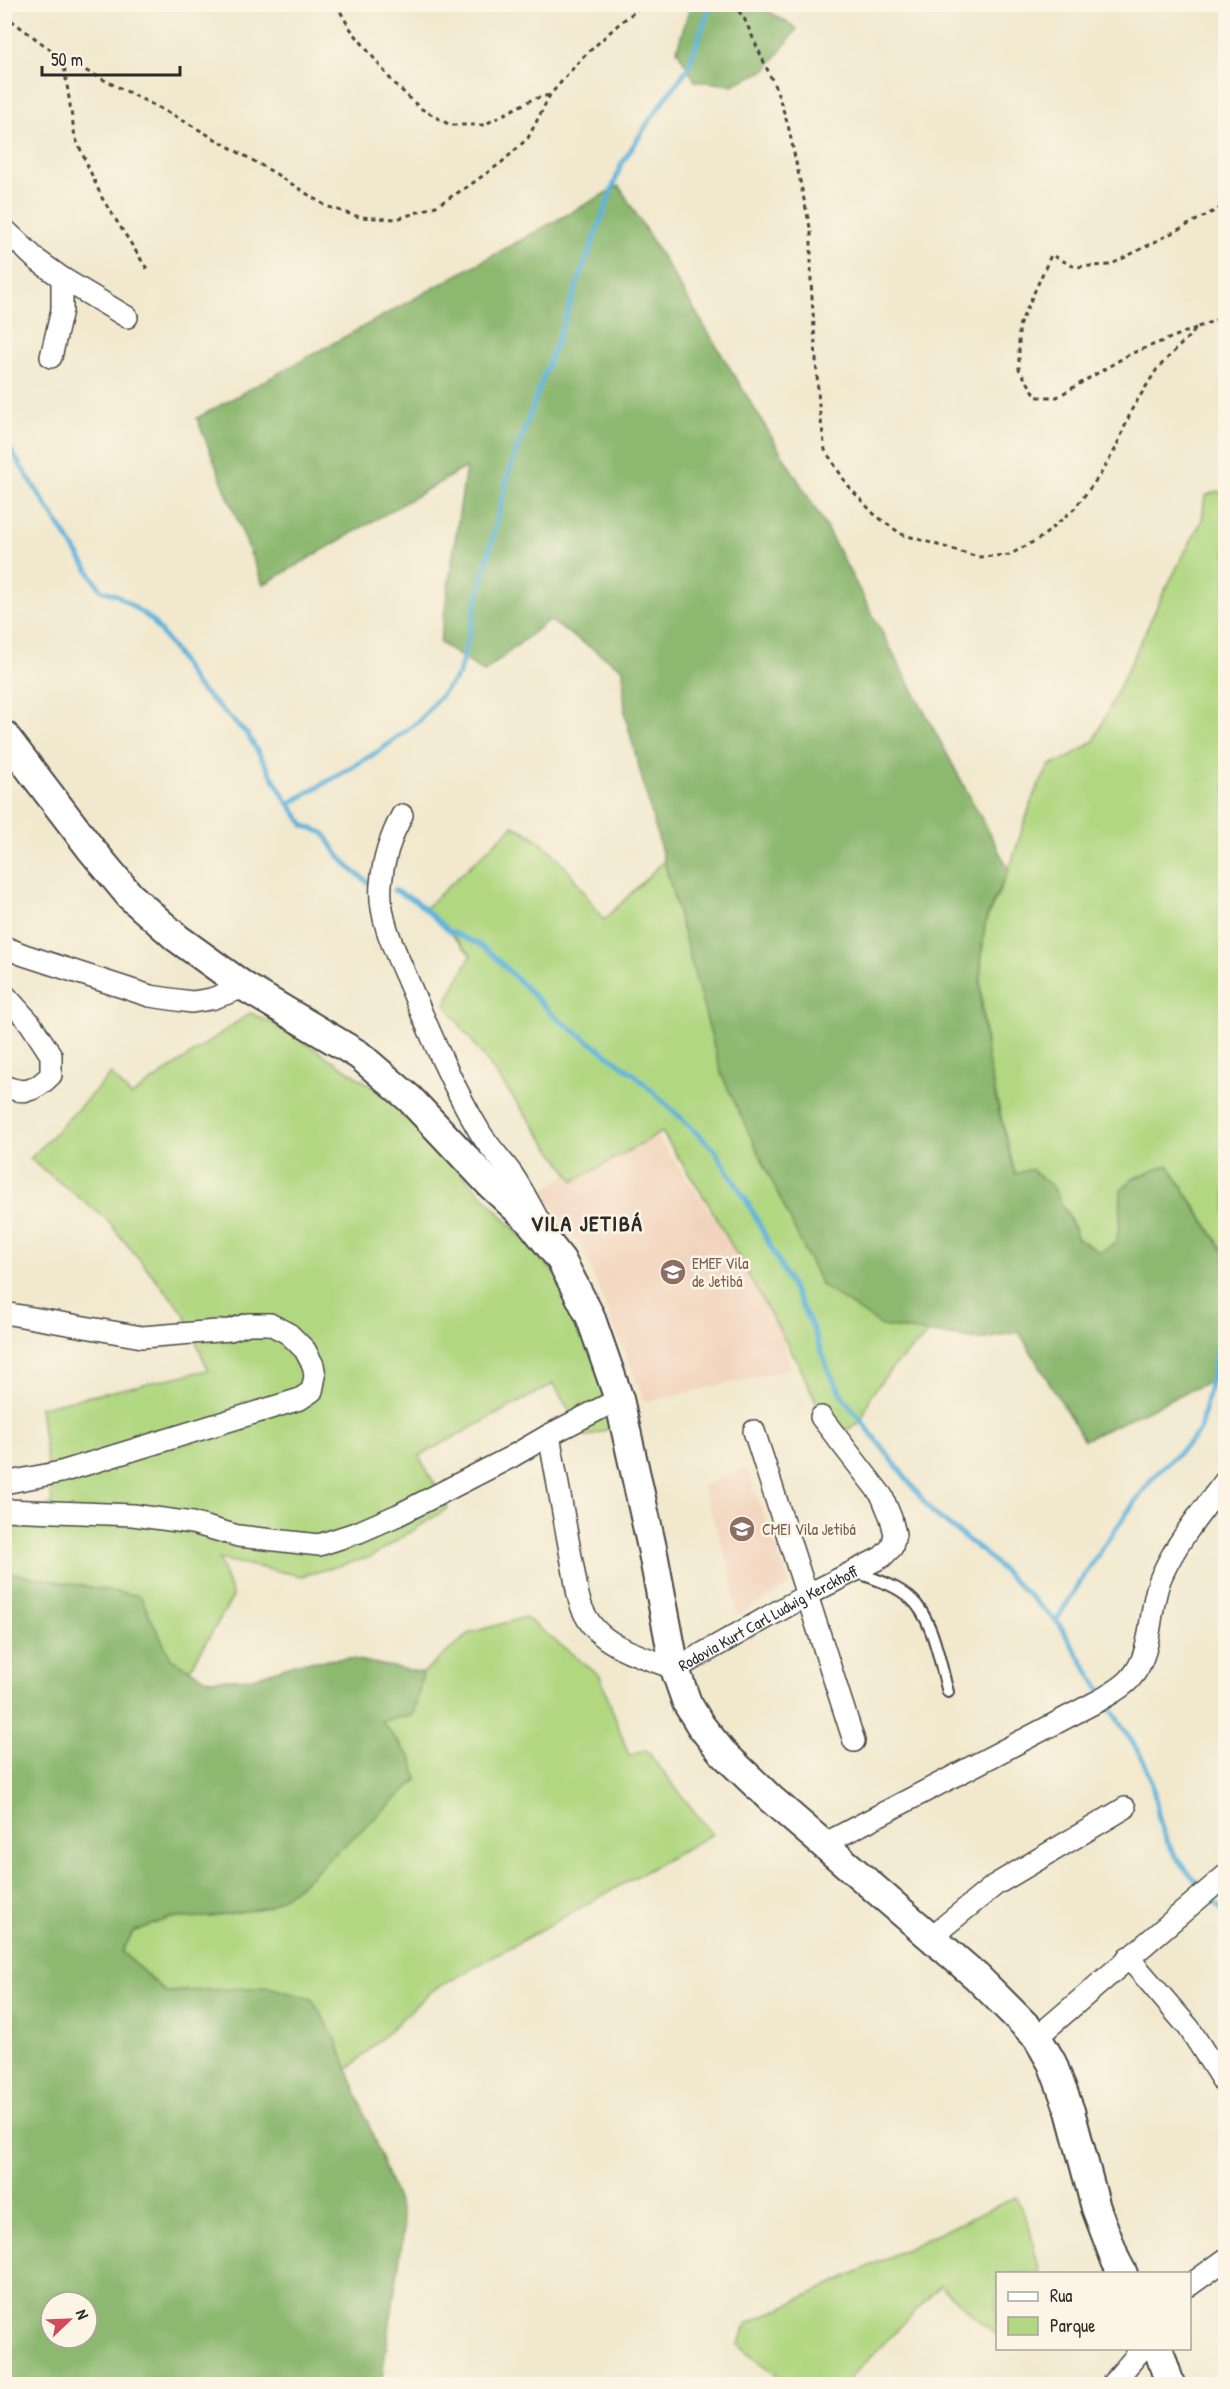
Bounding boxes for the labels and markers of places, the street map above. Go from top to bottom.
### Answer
place label: EMEF Vila de Jetibá [692,1252,748,1292]
school or university icon: EMEF Vila de Jetibá [658,1257,688,1287]
school or university icon: CMEI Vila Jetibá [727,1514,757,1544]
place label: CMEI Vila Jetibá [762,1518,856,1540]

